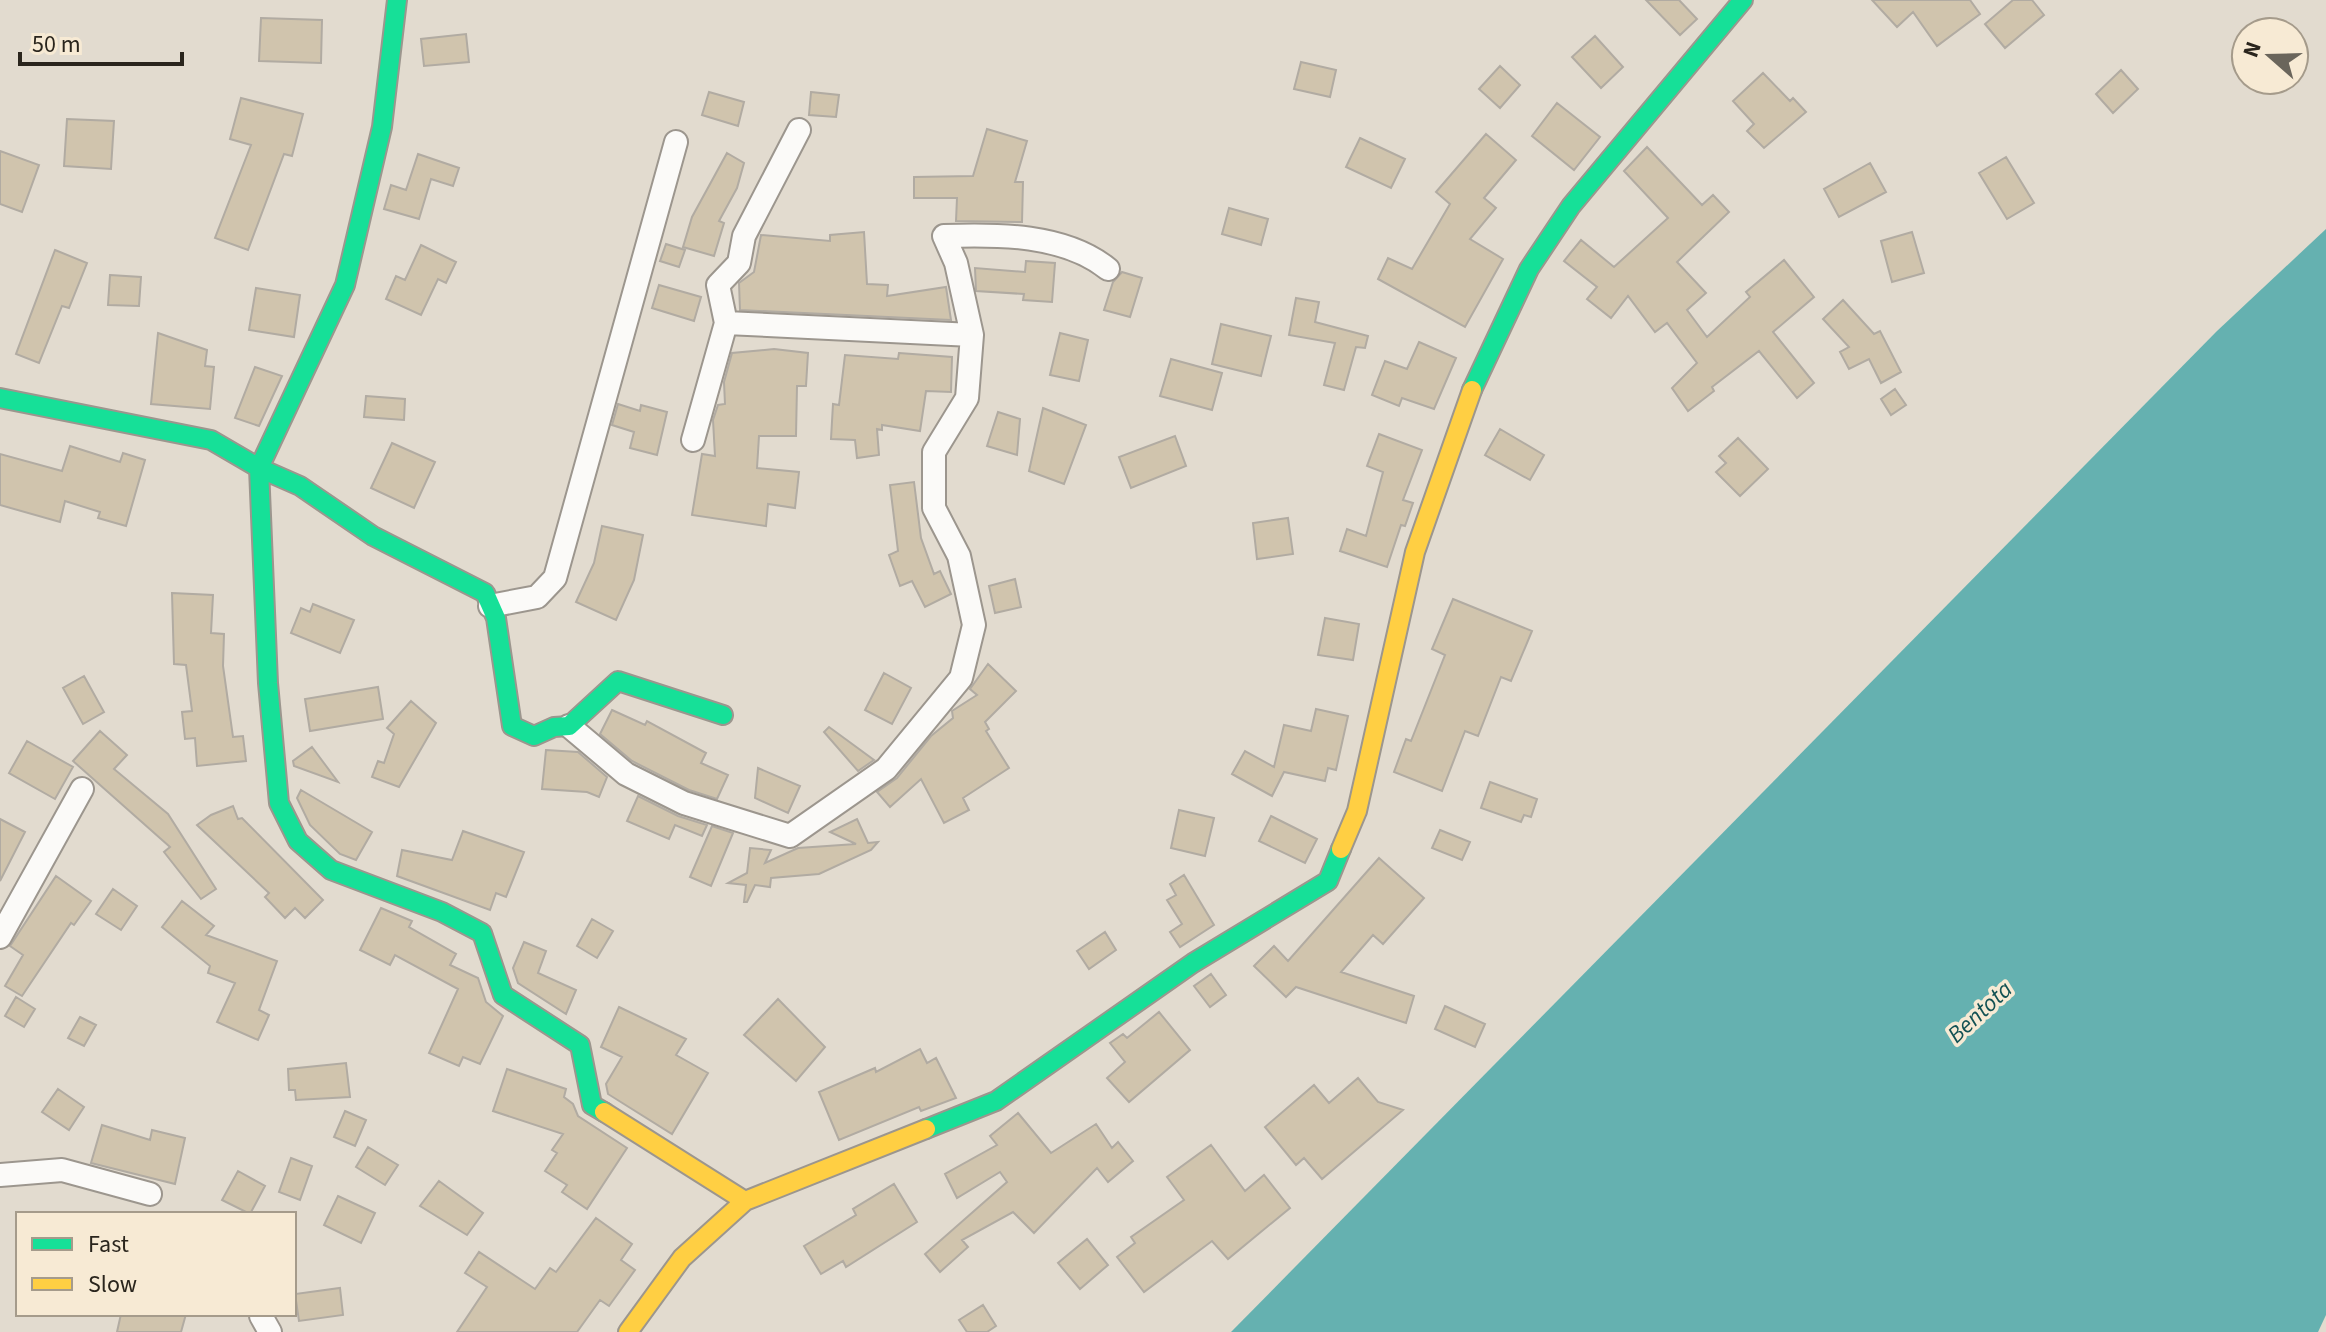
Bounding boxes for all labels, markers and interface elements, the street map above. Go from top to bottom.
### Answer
scale bar [20,16,182,66]
north arrow [2230,16,2310,96]
text: 50 m [32,27,81,62]
text: N [2235,37,2270,62]
water label: Bentota [1940,973,2021,1051]
legend [16,1212,296,1316]
text: Fast [88,1227,129,1262]
text: Slow [88,1267,137,1302]

